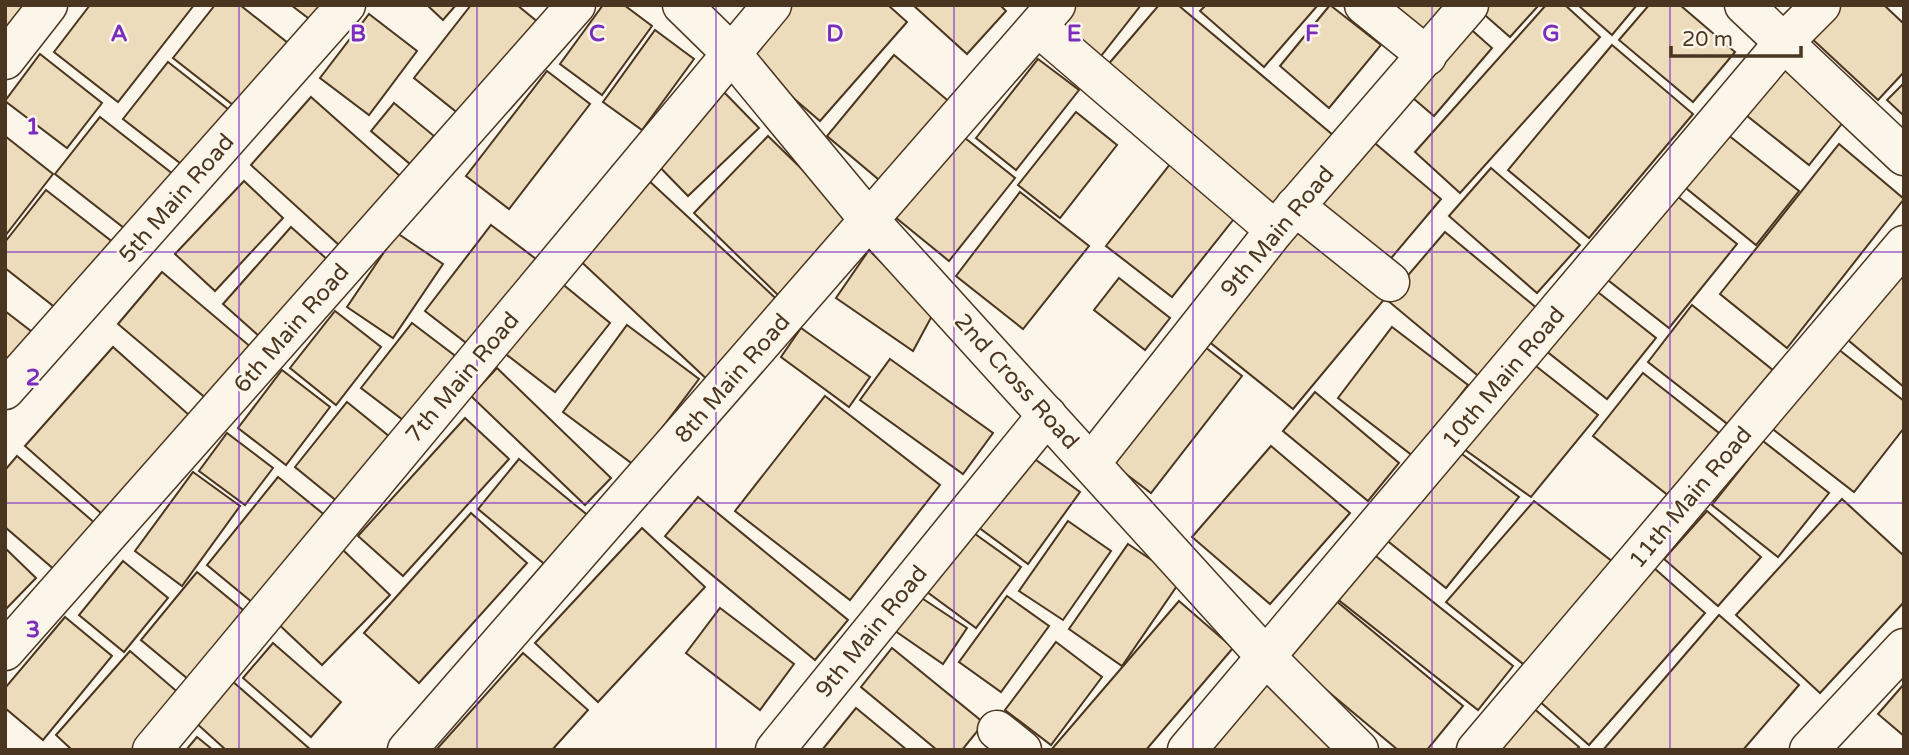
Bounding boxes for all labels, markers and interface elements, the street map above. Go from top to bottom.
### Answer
scale bar [1671,14,1800,58]
text: A [110,20,128,48]
text: B [350,20,366,48]
text: C [589,20,605,48]
text: D [826,20,844,48]
text: E [1067,20,1081,48]
text: F [1305,20,1319,48]
text: G [1542,20,1560,48]
text: 20 m [1682,27,1733,52]
text: 1 [26,113,40,141]
street label: 5th Main Road [113,128,240,269]
street label: 9th Main Road [1215,161,1341,303]
street label: 6th Main Road [228,258,355,399]
street label: 10th Main Road [1436,301,1571,454]
street label: 7th Main Road [400,307,526,449]
street label: 8th Main Road [669,308,796,449]
street label: 2nd Cross Road [948,308,1085,455]
text: 2 [26,364,40,392]
street label: 11th Main Road [1623,421,1758,574]
street label: 9th Main Road [810,560,934,703]
text: 3 [26,616,40,644]

